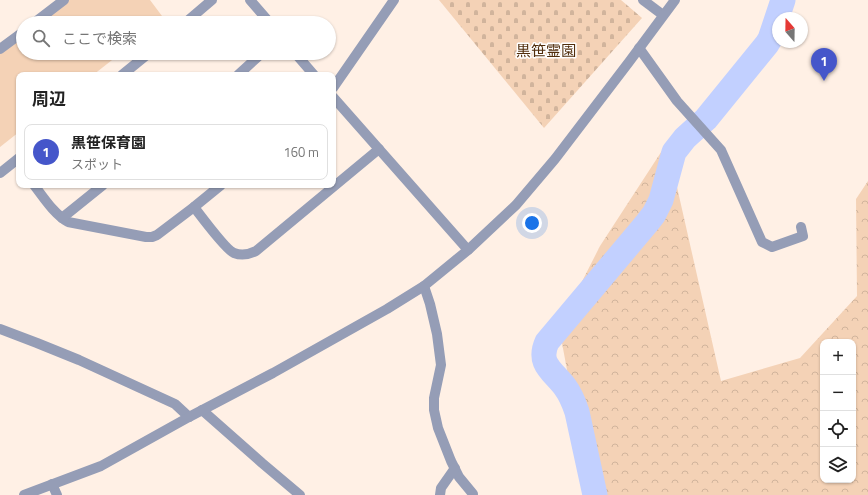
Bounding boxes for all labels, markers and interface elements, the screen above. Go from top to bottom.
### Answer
north arrow [772,12,808,48]
search box [16,16,336,60]
icon: search [30,27,52,49]
text: ここで検索 [62,27,137,50]
park label: 黒笹霊園 [516,39,576,62]
pin: 1 [811,48,837,81]
text: 周辺 [32,86,66,112]
text: 黒笹保育園 [71,131,146,154]
text: 1 [42,142,50,162]
text: 160 m [283,142,319,162]
text: スポット [71,154,123,174]
your location [522,213,542,233]
map controls [820,339,856,483]
button: + [820,339,856,375]
button: − [820,375,856,411]
button: locate [820,411,856,447]
button: layers [820,447,856,483]

